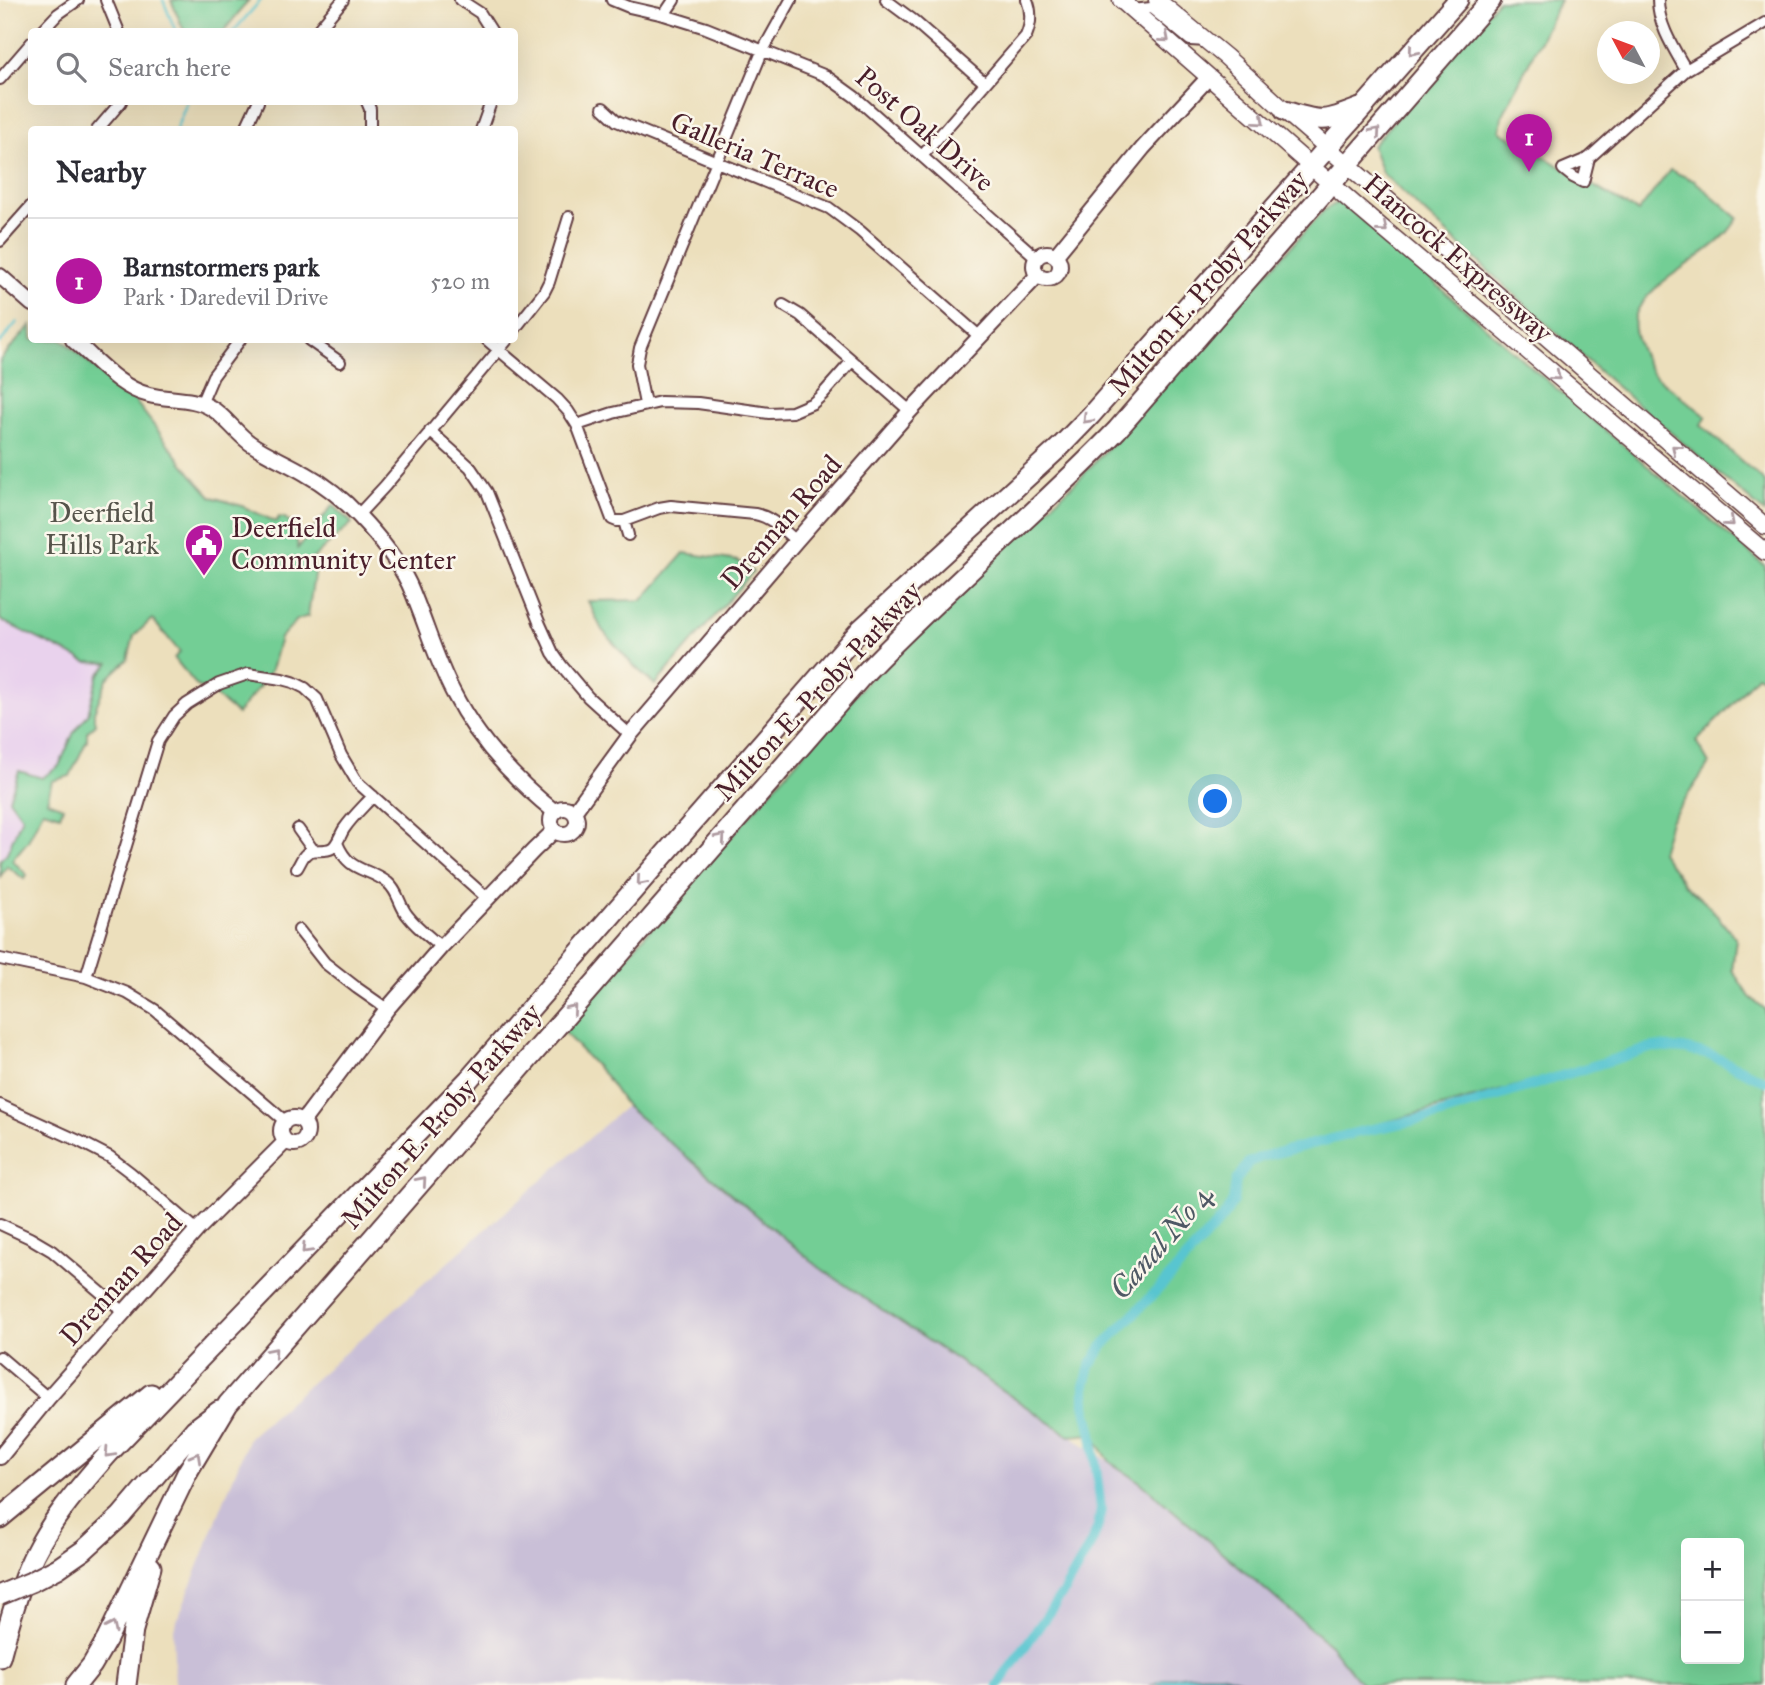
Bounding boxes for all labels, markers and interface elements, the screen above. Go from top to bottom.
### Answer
north arrow [1597,21,1660,84]
search box [28,28,518,105]
one-way arrow [1157,30,1170,42]
one-way arrow [1408,43,1421,56]
icon: search [52,48,90,86]
text: Search here [108,51,231,83]
street label: Post Oak Drive [848,59,1002,199]
street label: Galleria Terrace [665,104,845,206]
one-way arrow [1252,113,1265,125]
pin: 1 [1506,114,1552,172]
one-way arrow [1368,127,1380,140]
text: Nearby [56,154,146,190]
street label: Milton E. Proby Parkway [1100,162,1316,403]
street label: Hancock Expressway [1356,166,1561,350]
one-way arrow [1375,220,1388,232]
text: Barnstormers park [123,251,320,283]
text: 1 [74,267,84,295]
text: 520 m [430,267,490,295]
text: Park · Daredevil Drive [123,283,328,311]
one-way arrow [1548,368,1561,380]
one-way arrow [1083,411,1096,424]
one-way arrow [1672,445,1685,457]
street label: Drennan Road [713,447,849,597]
park label: Deerfield Hills Park [45,495,159,562]
place label: Deerfield Community Center [231,510,456,577]
one-way arrow [1722,514,1735,526]
public building icon: Deerfield Community Center [183,522,225,577]
street label: Milton E. Proby Parkway [707,573,930,808]
your location [1198,784,1232,818]
one-way arrow [713,833,725,846]
one-way arrow [637,873,649,886]
street label: Milton E. Proby Parkway [333,995,549,1236]
one-way arrow [564,1005,576,1018]
one-way arrow [414,1176,426,1189]
water label: Canal No 4 [1102,1177,1221,1306]
street label: Drennan Road [52,1205,190,1353]
one-way arrow [302,1240,315,1253]
one-way arrow [265,1347,277,1360]
one-way arrow [105,1445,117,1458]
one-way arrow [188,1452,201,1465]
map controls [1681,1538,1744,1664]
button: + [1681,1538,1744,1601]
button: − [1681,1601,1744,1664]
one-way arrow [104,1622,118,1634]

